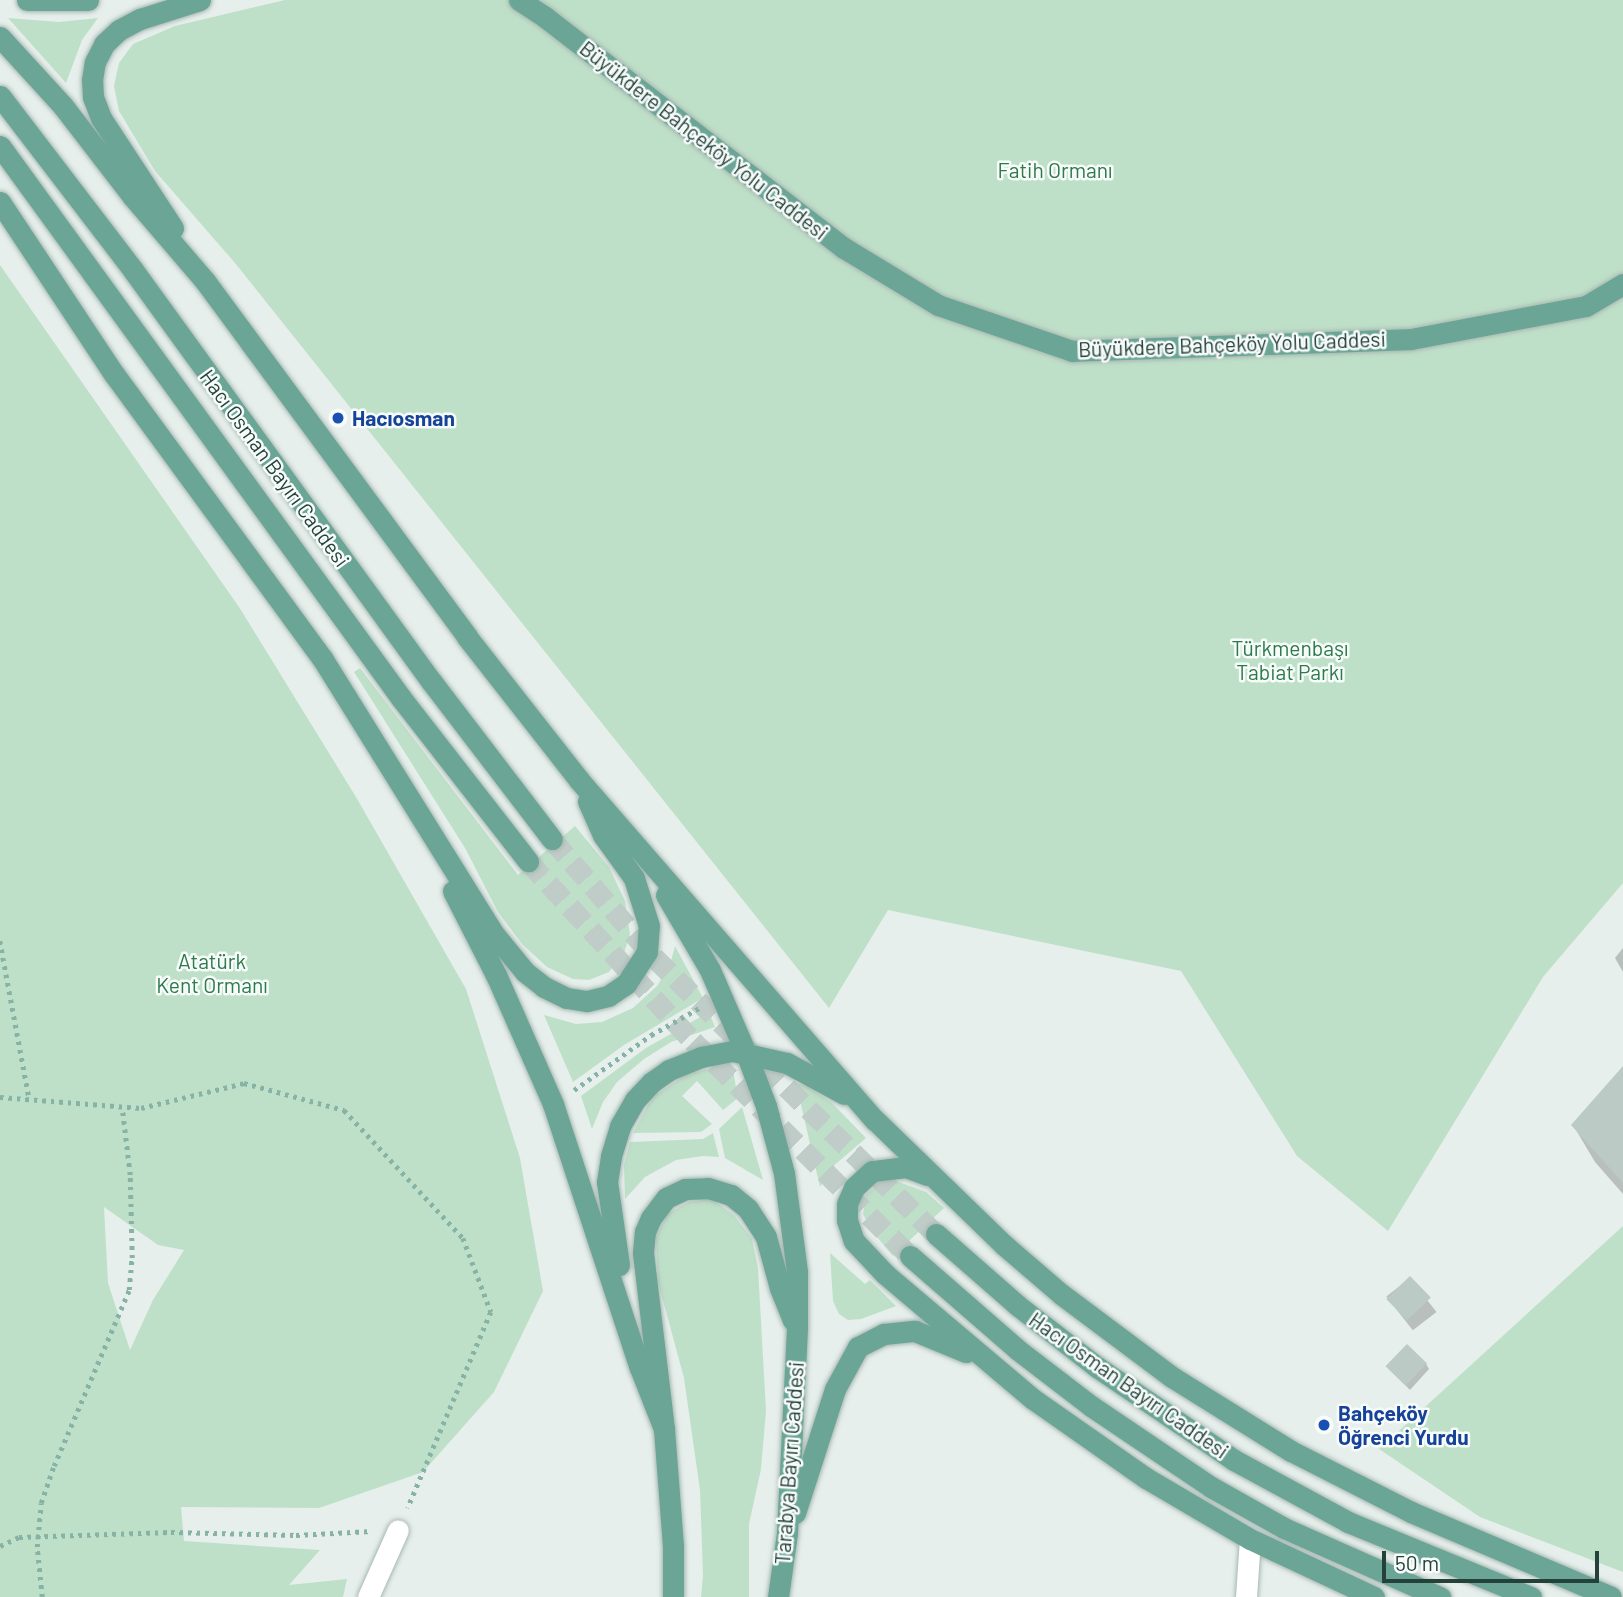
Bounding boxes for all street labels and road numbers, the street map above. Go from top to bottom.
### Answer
street label: Büyükdere Bahçeköy Yolu Caddesi [575,35,833,245]
street label: Büyükdere Bahçeköy Yolu Caddesi [1078,326,1386,362]
street label: Hacı Osman Bayırı Caddesi [195,364,355,572]
street label: Hacı Osman Bayırı Caddesi [1024,1307,1234,1463]
street label: Tarabya Bayırı Caddesi [769,1361,809,1565]

